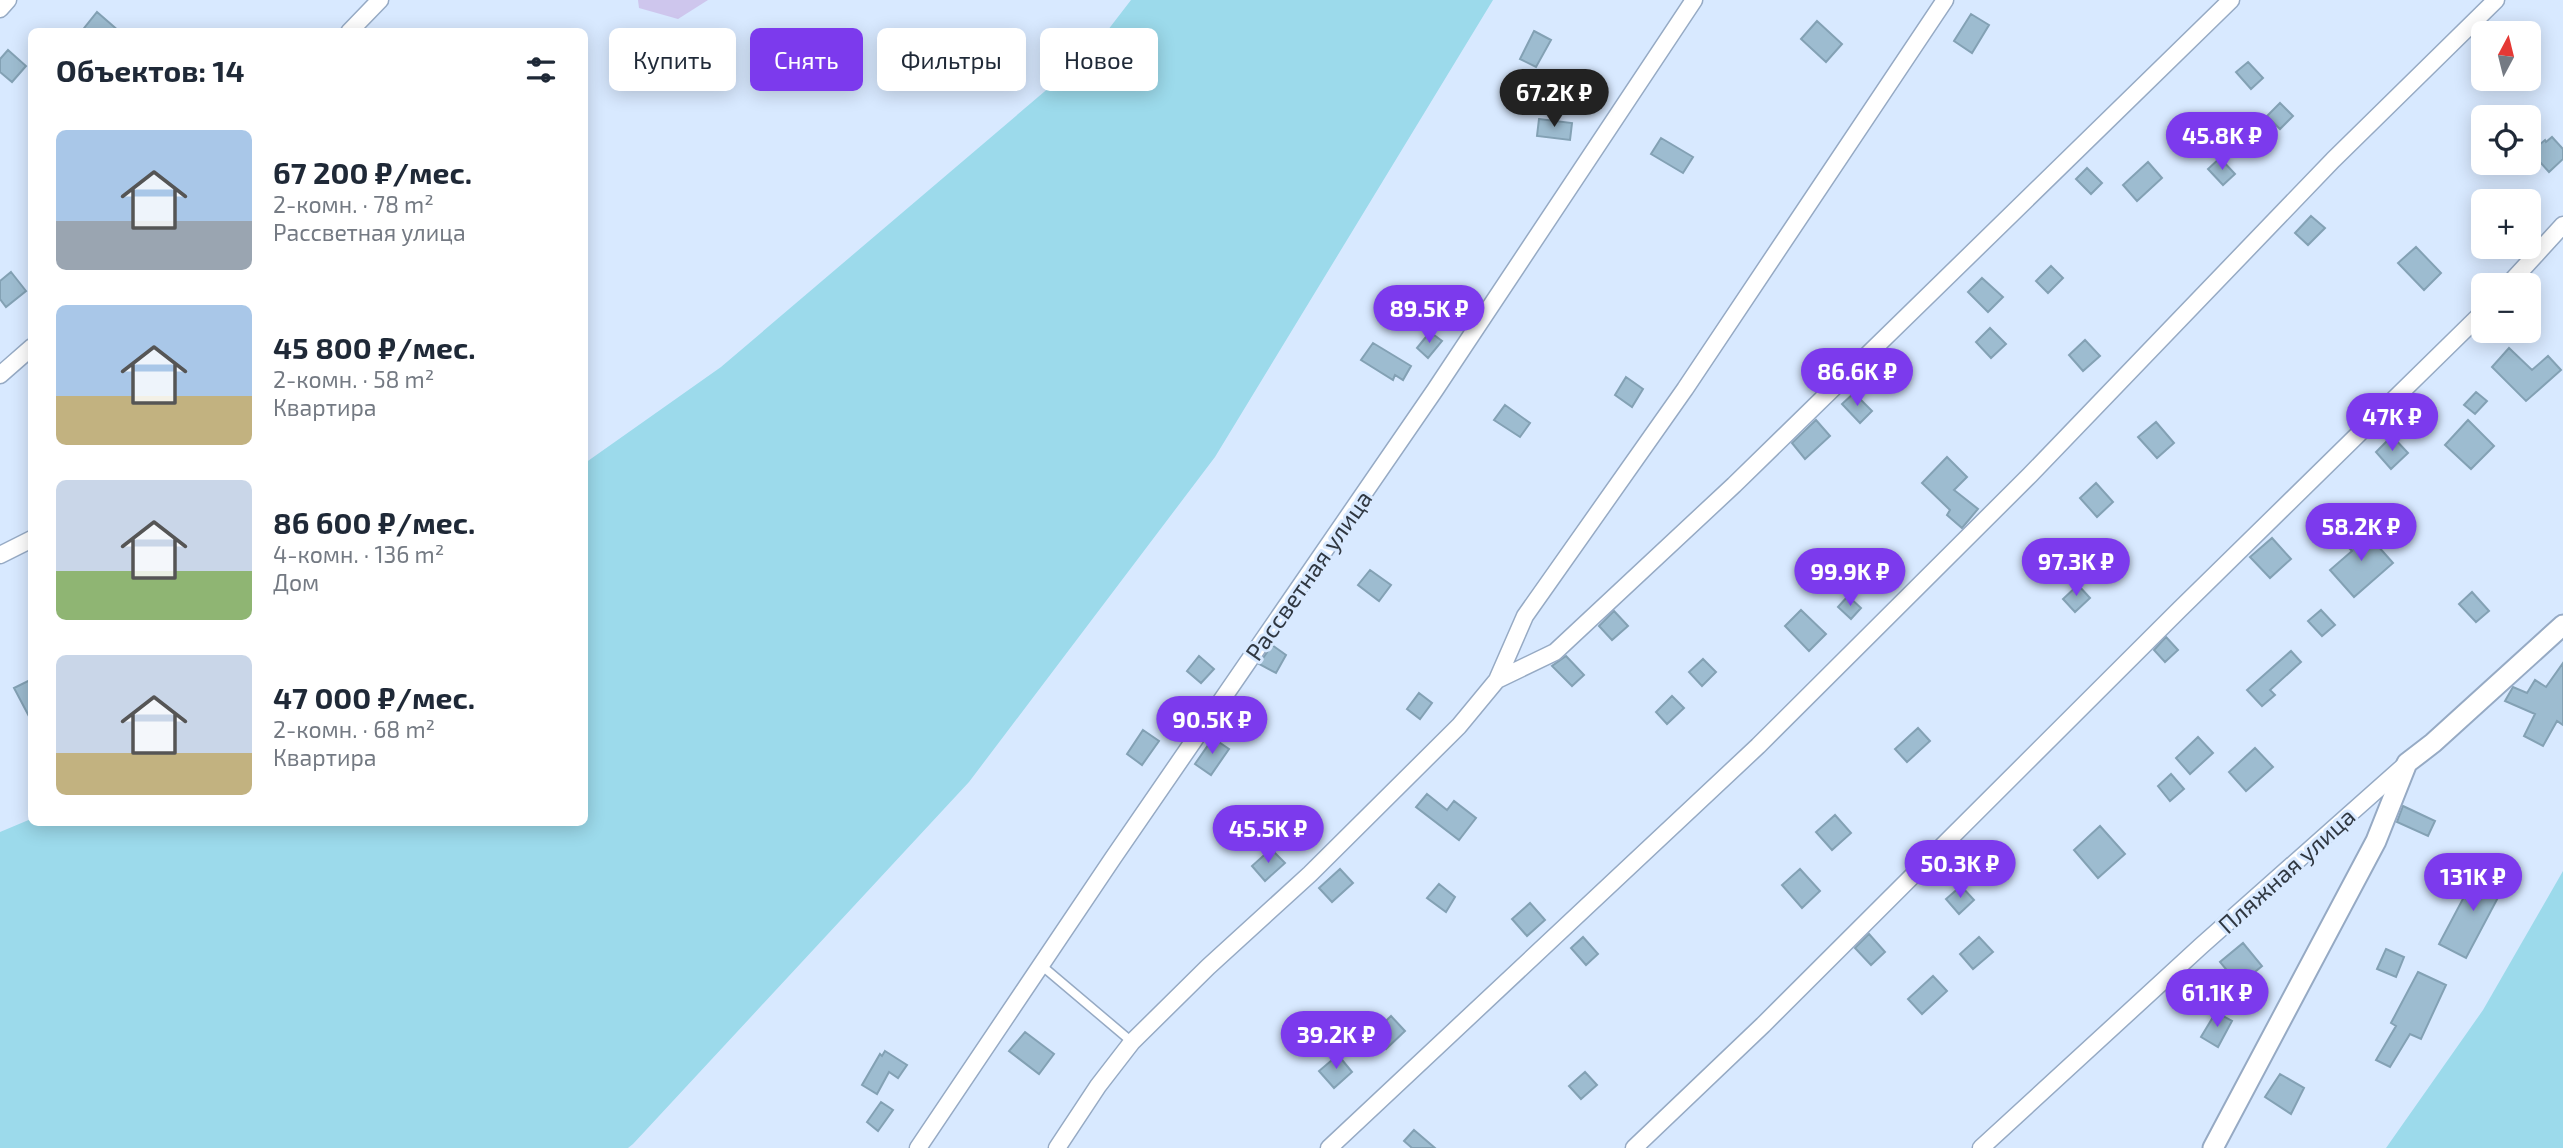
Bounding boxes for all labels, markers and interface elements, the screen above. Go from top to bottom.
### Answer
north arrow [2471,21,2541,91]
map controls [2471,21,2541,343]
chip: Купить [609,28,736,91]
chip: Снять [750,28,863,91]
chip: Фильтры [877,28,1026,91]
chip: Новое [1040,28,1158,91]
icon: filters [522,51,560,89]
text: Объектов: 14 [56,52,245,88]
pin: 67.2K ₽ [1489,69,1619,129]
text: 67.2K ₽ [1516,78,1592,106]
button: locate [2471,105,2541,175]
pin: 45.8K ₽ [2157,113,2287,172]
text: 45.8K ₽ [2182,121,2262,149]
text: 67 200 ₽/мес. [273,154,472,190]
icon: home [112,158,196,242]
button: + [2471,189,2541,259]
text: 2-комн. · 78 m² [273,190,434,218]
text: Рассветная улица [273,218,466,246]
button: − [2471,273,2541,343]
pin: 89.5K ₽ [1364,286,1494,345]
text: 89.5K ₽ [1389,294,1469,322]
text: 45 800 ₽/мес. [273,329,476,365]
icon: home [112,333,196,417]
pin: 86.6K ₽ [1792,348,1922,408]
text: 86.6K ₽ [1817,357,1897,385]
text: 2-комн. · 58 m² [273,365,434,393]
text: Квартира [273,393,377,421]
pin: 47K ₽ [2343,393,2441,453]
text: 47K ₽ [2362,402,2422,430]
street label: Рассветная улица [1238,484,1378,666]
text: 86 600 ₽/мес. [273,504,475,540]
pin: 58.2K ₽ [2296,504,2426,563]
icon: home [112,508,196,592]
text: 58.2K ₽ [2322,512,2400,540]
pin: 97.3K ₽ [2011,538,2141,598]
text: 4-комн. · 136 m² [273,540,444,568]
text: 97.3K ₽ [2038,547,2114,575]
pin: 99.9K ₽ [1785,548,1915,608]
text: 99.9K ₽ [1810,557,1890,585]
text: Дом [273,568,319,596]
text: 47 000 ₽/мес. [273,679,475,715]
icon: home [112,683,196,767]
pin: 90.5K ₽ [1147,696,1277,756]
text: 90.5K ₽ [1172,705,1252,733]
text: 2-комн. · 68 m² [273,715,435,743]
text: Квартира [273,743,377,771]
street label: Пляжная улица [2212,801,2361,940]
pin: 45.5K ₽ [1203,806,1333,865]
text: 45.5K ₽ [1229,814,1307,842]
pin: 50.3K ₽ [1895,841,2025,900]
text: 50.3K ₽ [1921,849,1999,877]
pin: 131K ₽ [2416,853,2530,913]
text: 131K ₽ [2440,862,2506,890]
pin: 61.1K ₽ [2152,970,2282,1029]
text: 61.1K ₽ [2182,978,2252,1006]
pin: 39.2K ₽ [1271,1012,1401,1071]
text: 39.2K ₽ [1297,1020,1375,1048]

